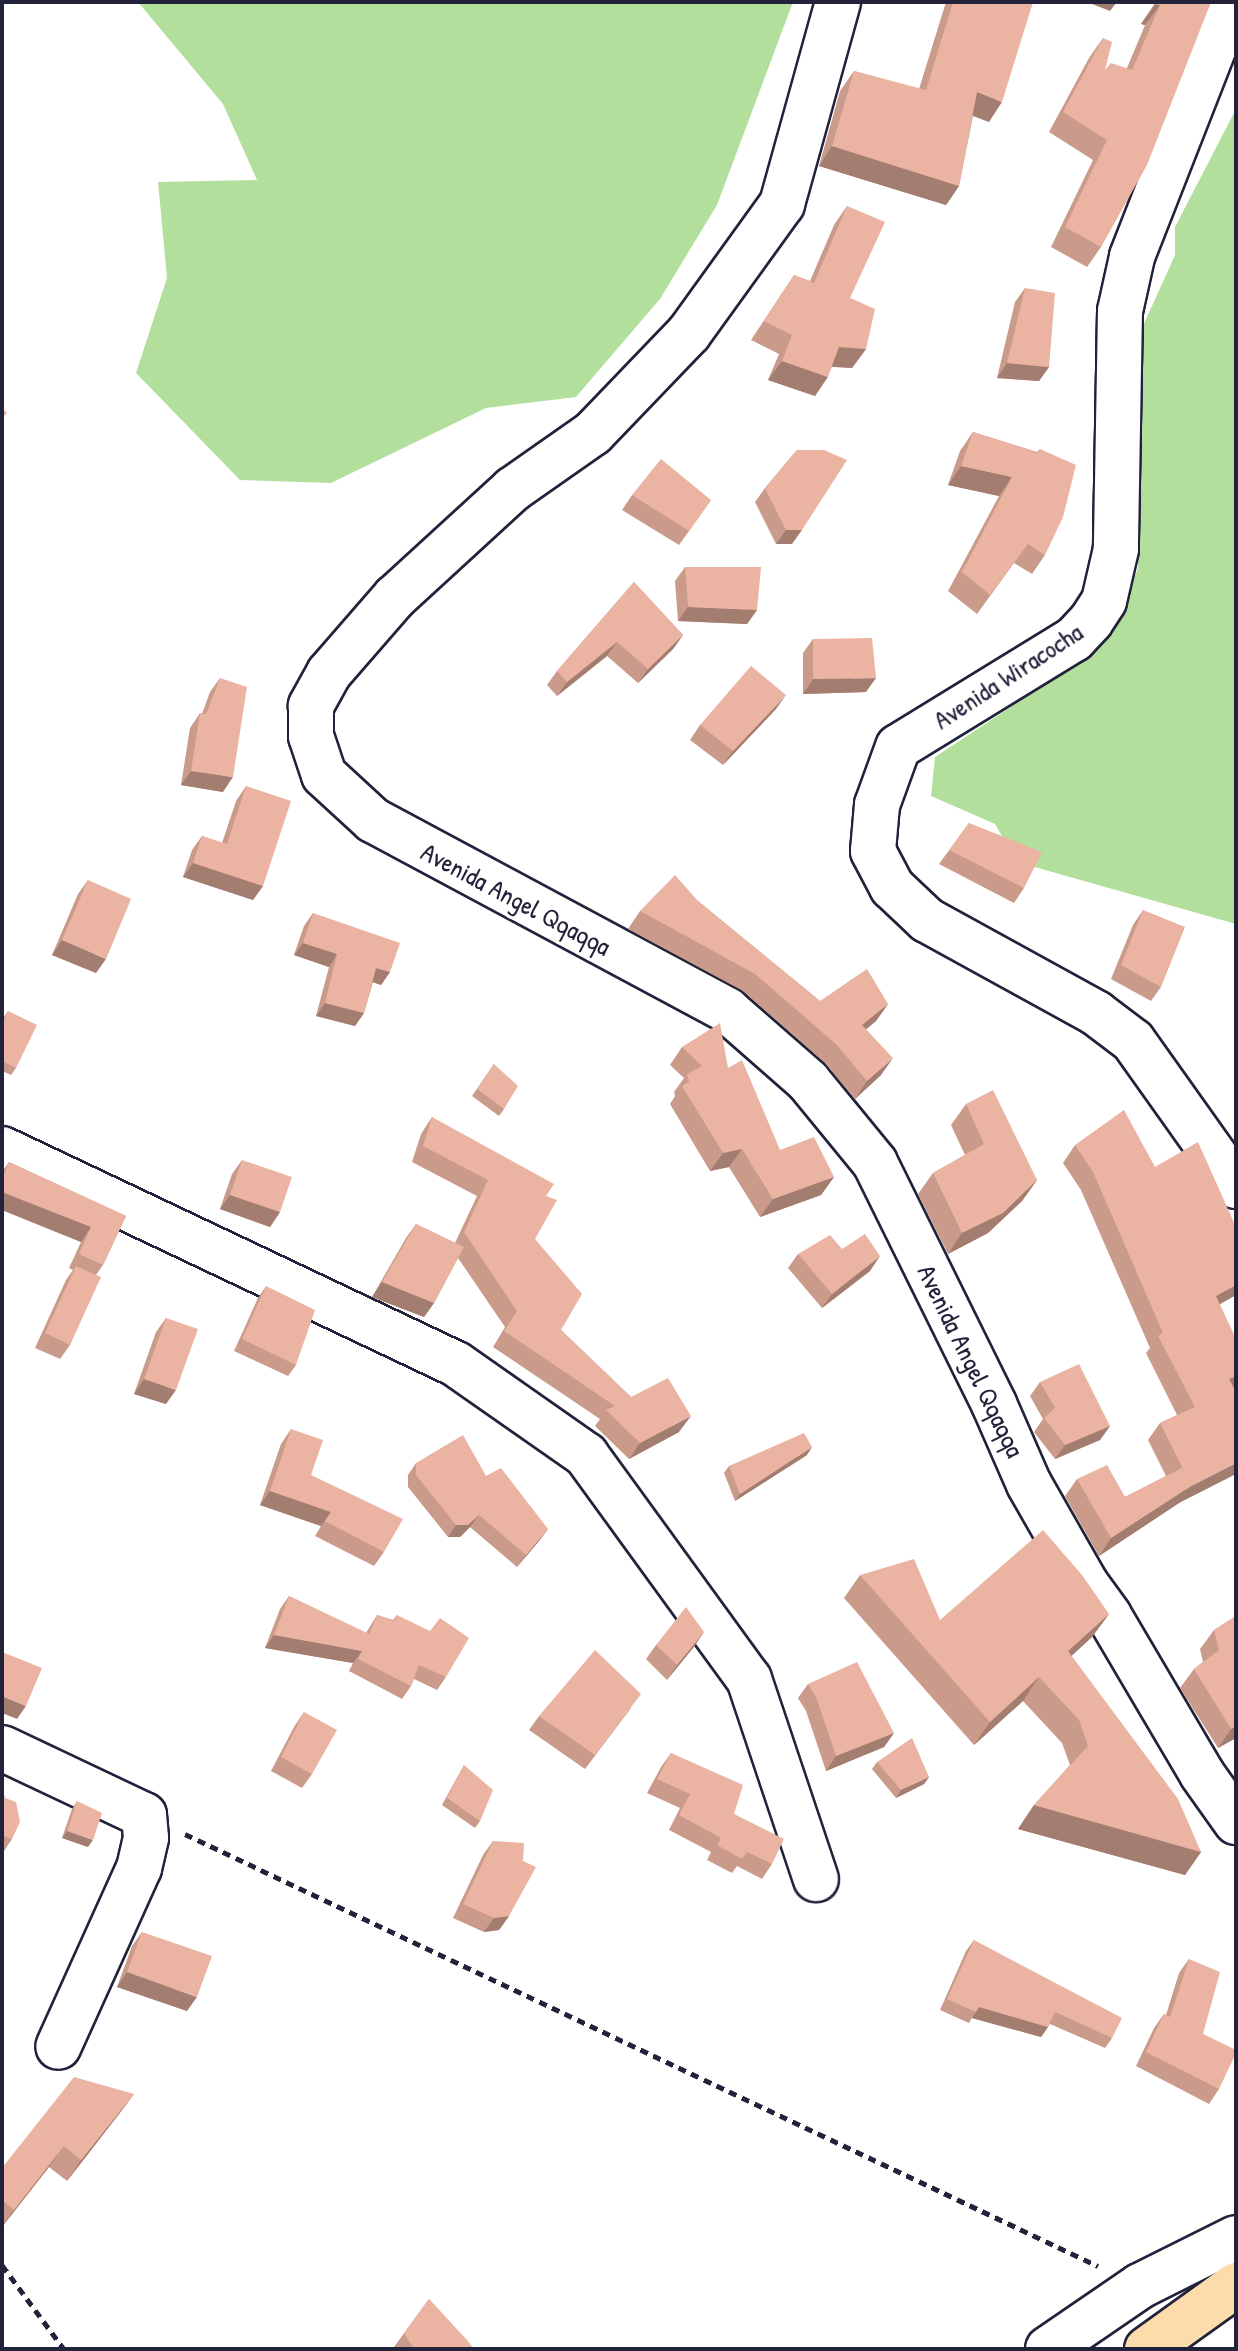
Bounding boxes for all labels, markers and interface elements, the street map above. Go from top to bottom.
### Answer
street label: Avenida Wiracocha [928,616,1088,736]
street label: Avenida Angel Qqaqqa [416,836,616,962]
street label: Avenida Angel Qqaqqa [911,1260,1031,1462]

